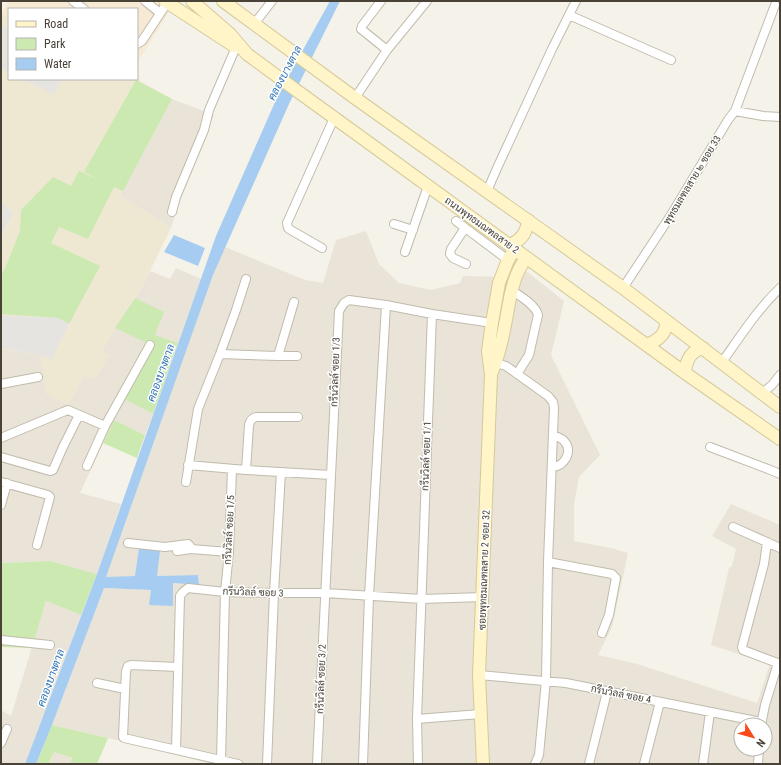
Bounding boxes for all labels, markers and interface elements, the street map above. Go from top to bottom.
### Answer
legend [8,8,138,80]
text: Road [44,17,68,31]
text: Park [44,37,66,51]
water label: คลองบางตาล [265,43,305,103]
text: Water [44,57,72,71]
street label: พุทธมลฑลสาย ๒ ซอย 33 [661,134,725,227]
street label: ถนนพุทธมณฑลสาย 2 [442,194,521,257]
street label: กรีนวิลล์ ซอย 1/3 [326,337,342,407]
water label: คลองบางตาล [145,342,177,404]
street label: กรีนวิลล์ ซอย 1/1 [417,421,433,491]
street label: กรีนวิลล์ ซอย 1/5 [220,495,236,565]
street label: ซอยพุทธมณฑลสาย 2 ซอย 32 [476,510,494,630]
street label: กรีนวิลล์ ซอย 3 [222,583,284,599]
street label: กรีนวิลล์ ซอย 3/2 [312,644,328,714]
water label: คลองบางตาล [35,647,67,709]
street label: กรีนวิลล์ ซอย 4 [590,681,652,705]
north arrow [733,717,773,757]
text: N [753,736,768,750]

